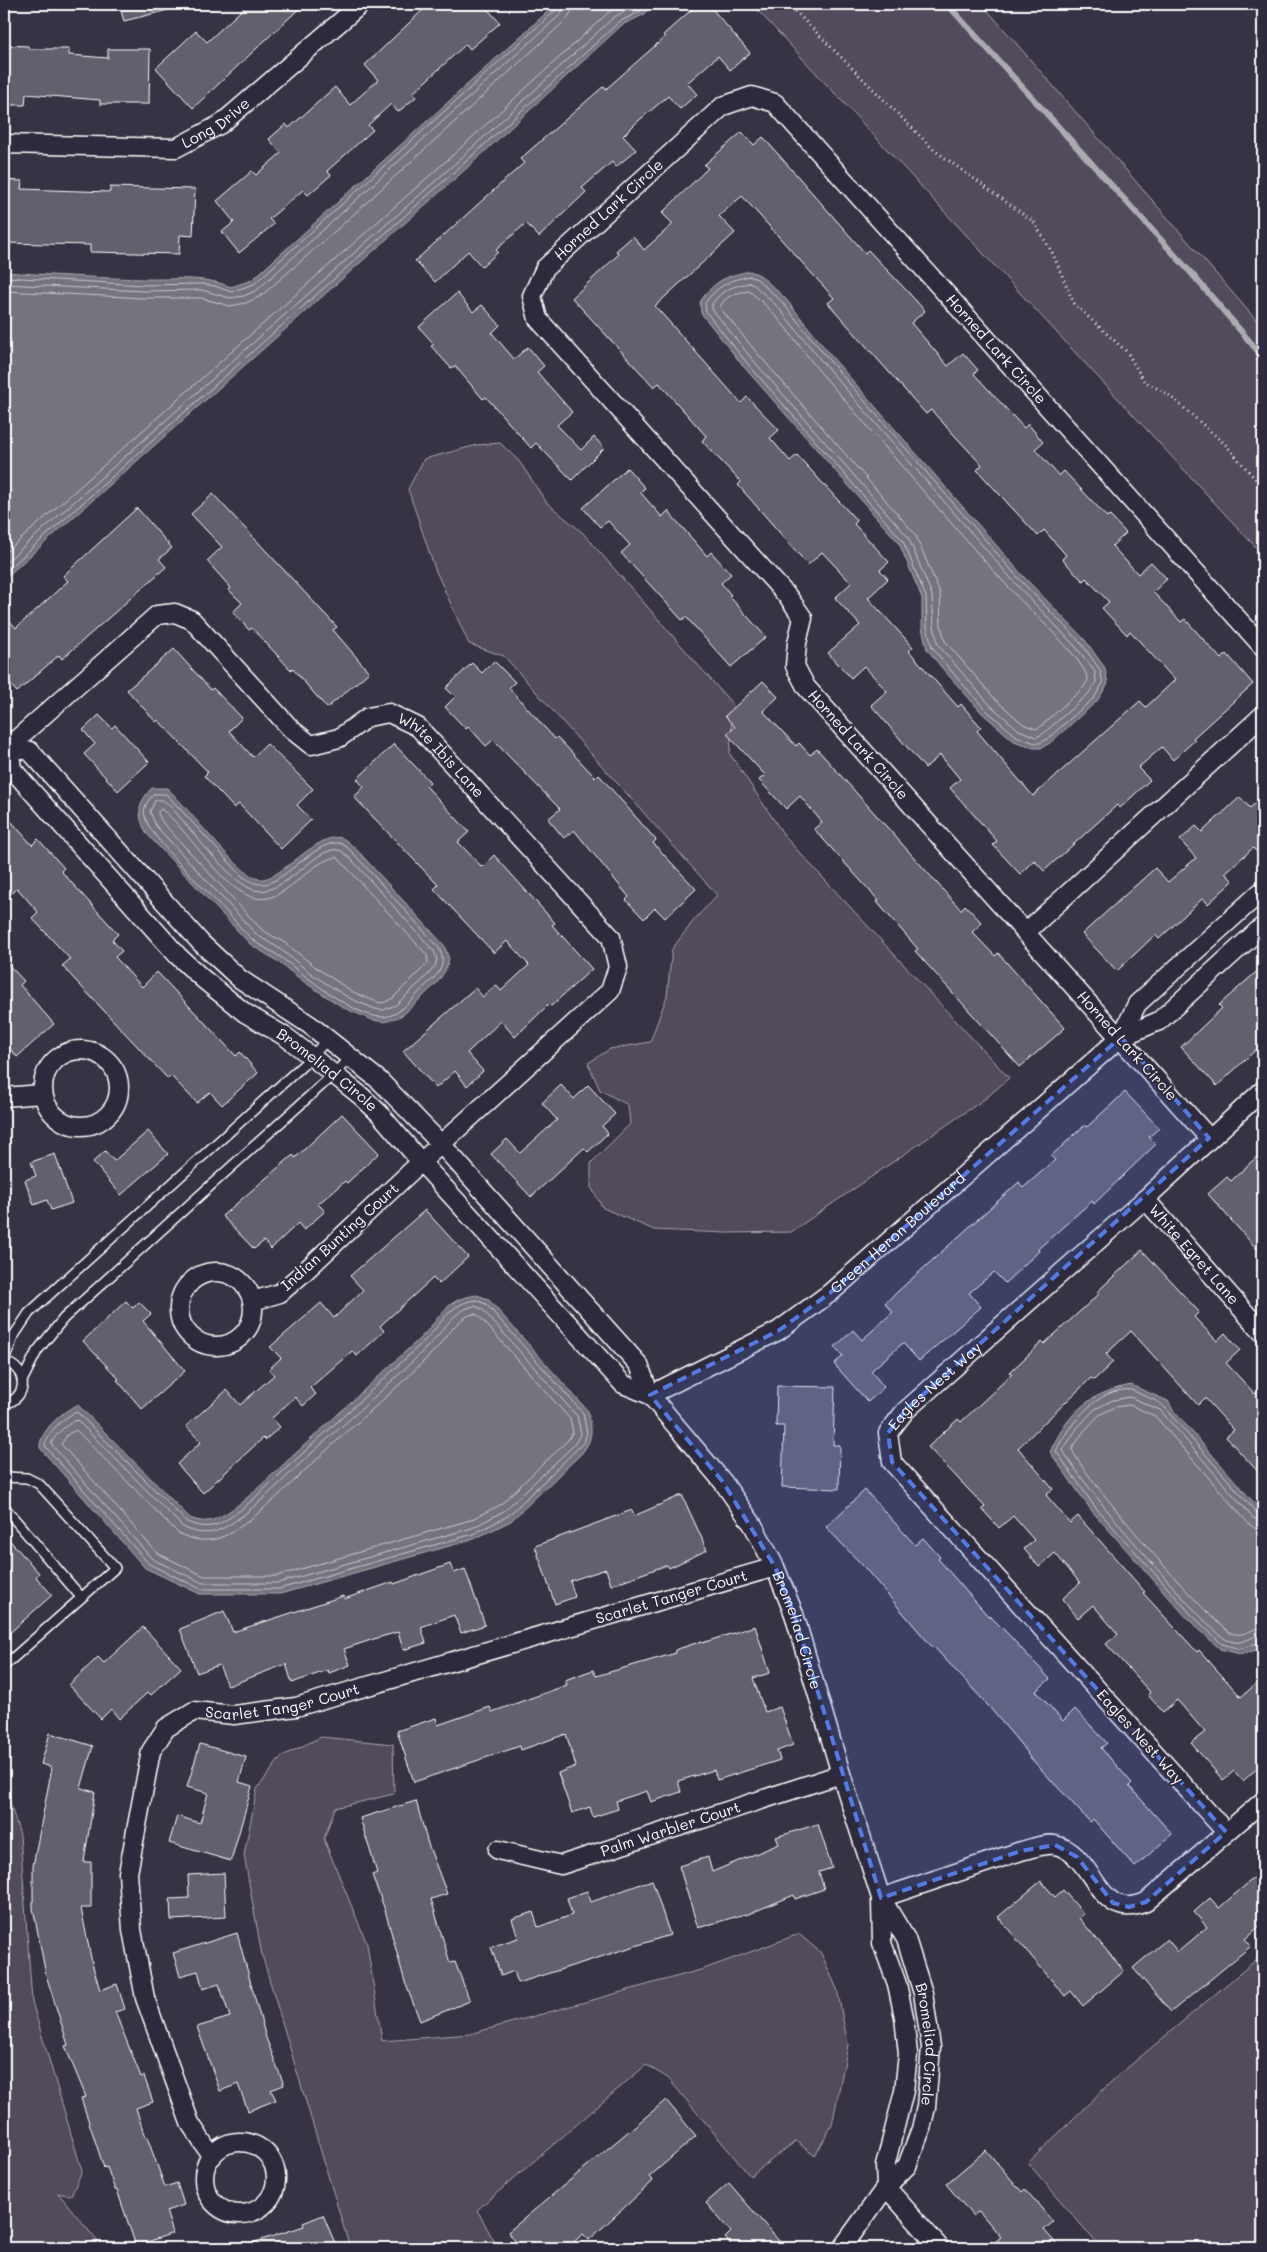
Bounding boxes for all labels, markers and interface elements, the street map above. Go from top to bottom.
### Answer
street label: Long Drive [178,93,254,152]
street label: Horned Lark Circle [549,154,667,264]
street label: Horned Lark Circle [942,289,1051,408]
street label: Horned Lark Circle [804,685,913,804]
street label: White Ibis Lane [395,708,489,802]
street label: Horned Lark Circle [1073,986,1182,1105]
street label: Bromeliad Circle [273,1023,382,1116]
street label: Green Heron Boulevard [825,1168,969,1297]
street label: Indian Bunting Court [276,1178,403,1295]
street label: White Egret Lane [1145,1199,1244,1308]
street label: Eagles Nest Way [883,1337,985,1434]
street label: Scarlet Tanger Court [593,1565,749,1628]
street label: Bromeliad Circle [769,1568,827,1692]
street label: Scarlet Tanger Court [204,1678,362,1724]
street label: Eagles Nest Way [1093,1685,1189,1788]
street label: Palm Warbler Court [598,1796,743,1861]
street label: Bromeliad Circle [911,1980,942,2107]

